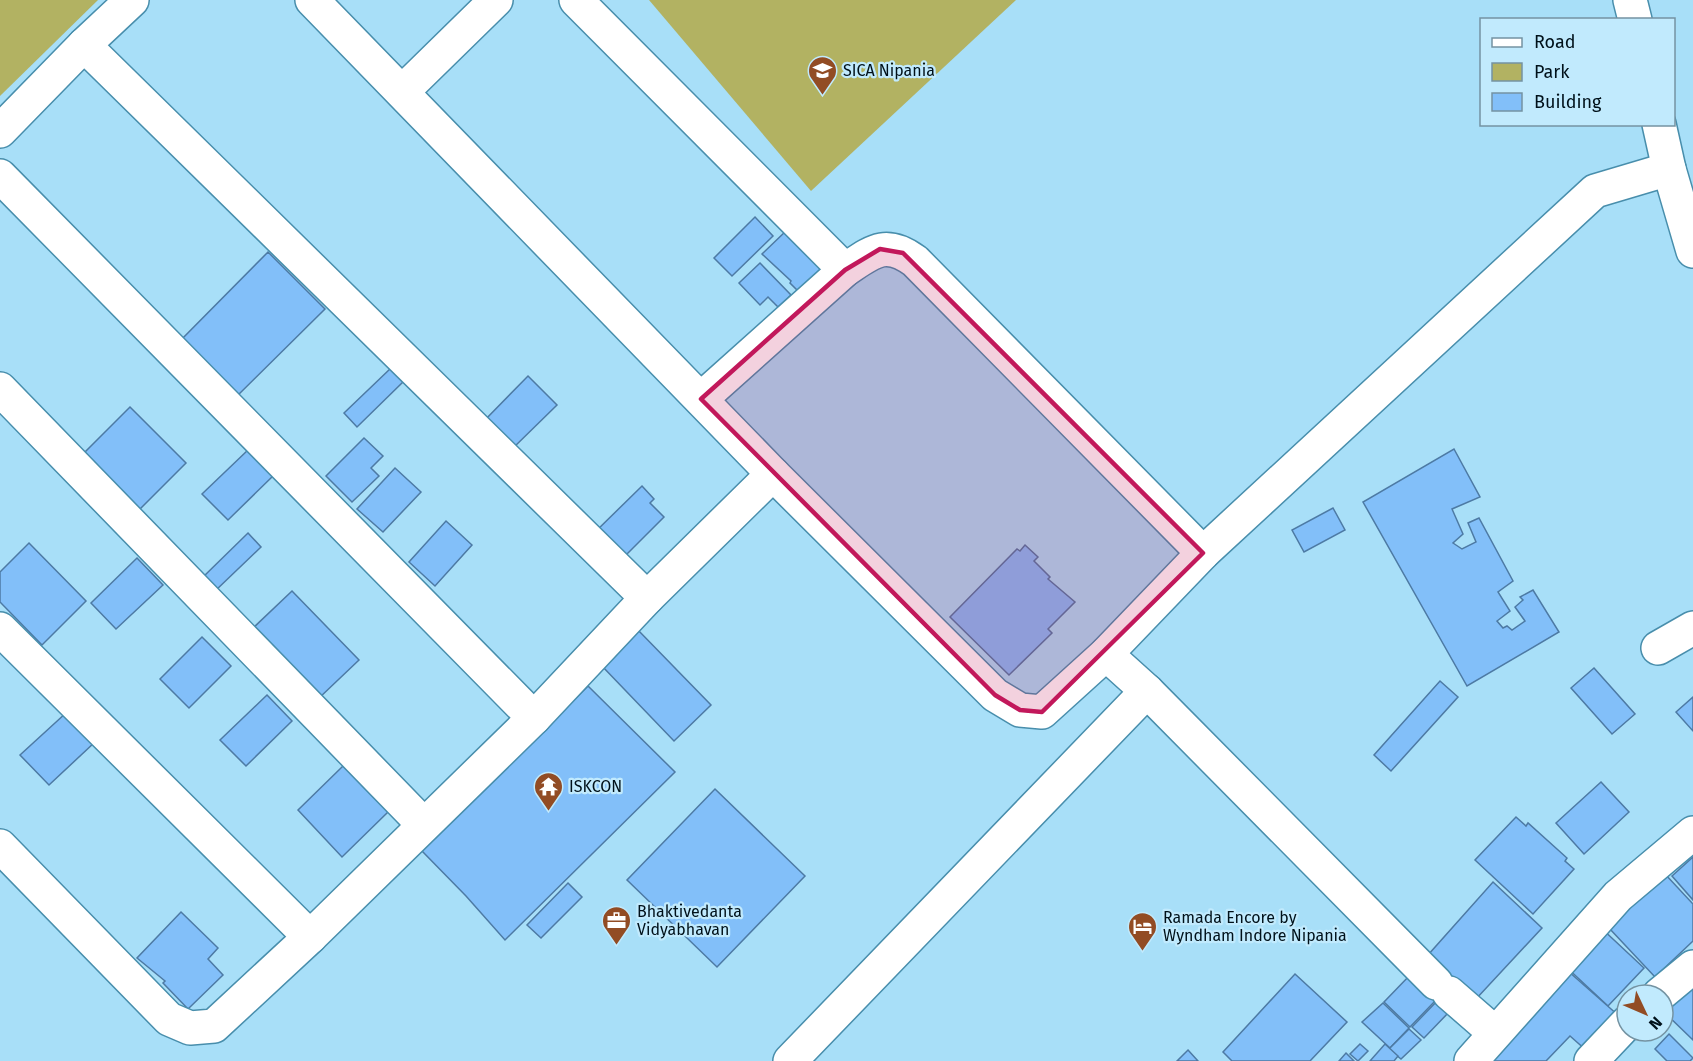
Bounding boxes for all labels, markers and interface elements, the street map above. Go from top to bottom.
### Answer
legend [1480,18,1675,126]
text: Road [1534,31,1576,53]
school or university icon: SICA Nipania [806,54,838,96]
place label: SICA Nipania [843,61,935,80]
text: Park [1534,61,1570,83]
text: Building [1534,91,1602,113]
temple icon: ISKCON [532,770,564,812]
place label: ISKCON [569,777,622,796]
place label: Bhaktivedanta Vidyabhavan [637,902,742,939]
office icon: Bhaktivedanta Vidyabhavan [600,904,632,946]
place label: Ramada Encore by Wyndham Indore Nipania [1163,908,1347,945]
hotel icon: Ramada Encore by Wyndham Indore Nipania [1126,910,1158,952]
north arrow [1615,983,1675,1043]
text: N [1645,1013,1666,1033]

